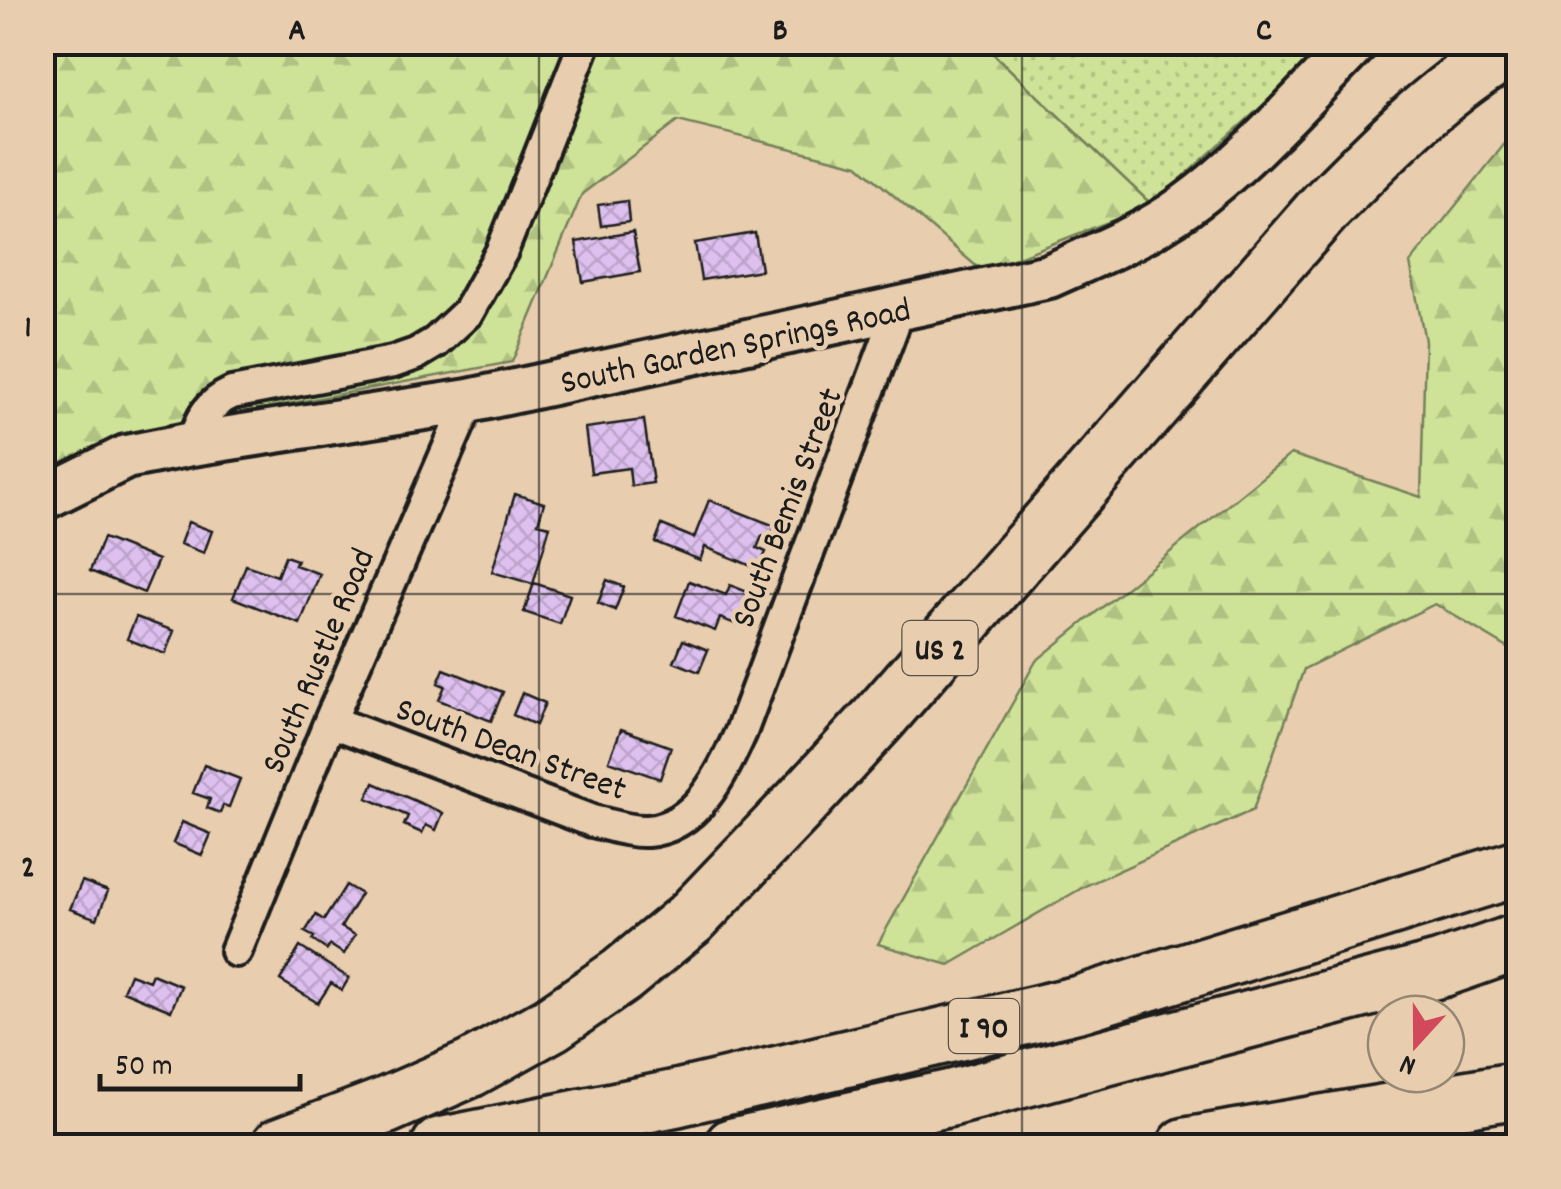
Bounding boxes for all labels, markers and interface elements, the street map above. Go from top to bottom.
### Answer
text: A [288,10,306,56]
text: B [772,10,788,56]
text: C [1256,10,1272,56]
street label: South Garden Springs Road [556,287,916,410]
text: 1 [24,307,32,353]
street label: South Bemis Street [721,382,858,636]
street label: South Rustle Road [251,542,391,782]
road number: US 2 [902,621,978,675]
street label: South Dean Street [388,687,633,817]
text: 2 [21,847,35,893]
north arrow [1366,994,1466,1094]
road number: I 90 [949,999,1019,1053]
scale bar [100,1029,300,1091]
text: N [1395,1042,1422,1084]
text: 50 m [115,1047,173,1090]

